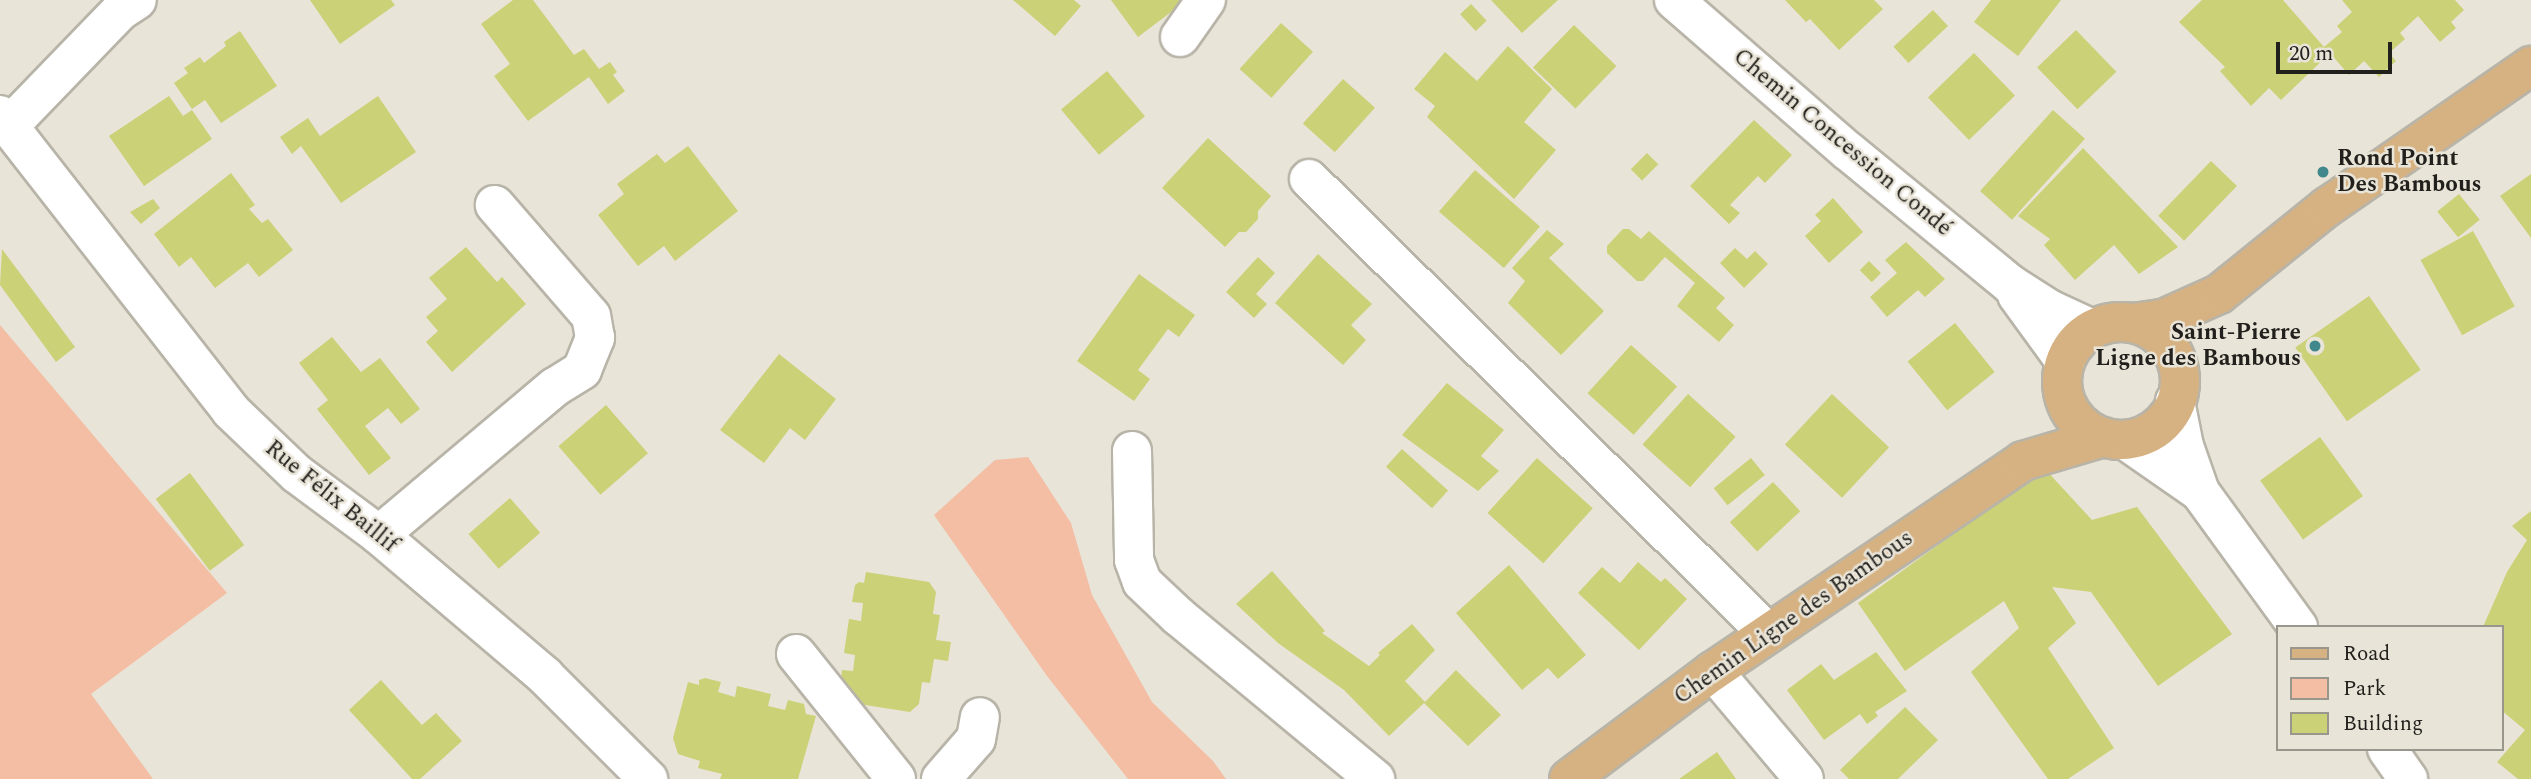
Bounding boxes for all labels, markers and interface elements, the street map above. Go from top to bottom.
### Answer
scale bar [2279,28,2394,72]
text: 20 m [2289,38,2333,70]
street label: Chemin Concession Condé [1727,43,1957,243]
place label: Rond Point Des Bambous [2337,145,2482,199]
marker: Rond Point Des Bambous [2315,164,2331,180]
place label: Saint-Pierre Ligne des Bambous [2095,319,2301,373]
marker: Saint-Pierre Ligne des Bambous [2307,338,2323,354]
street label: Rue Félix Baillif [259,435,403,559]
street label: Chemin Ligne des Bambous [1669,525,1919,711]
legend [2276,625,2503,751]
text: Road [2343,638,2390,670]
text: Park [2343,673,2386,705]
text: Building [2343,708,2423,740]

